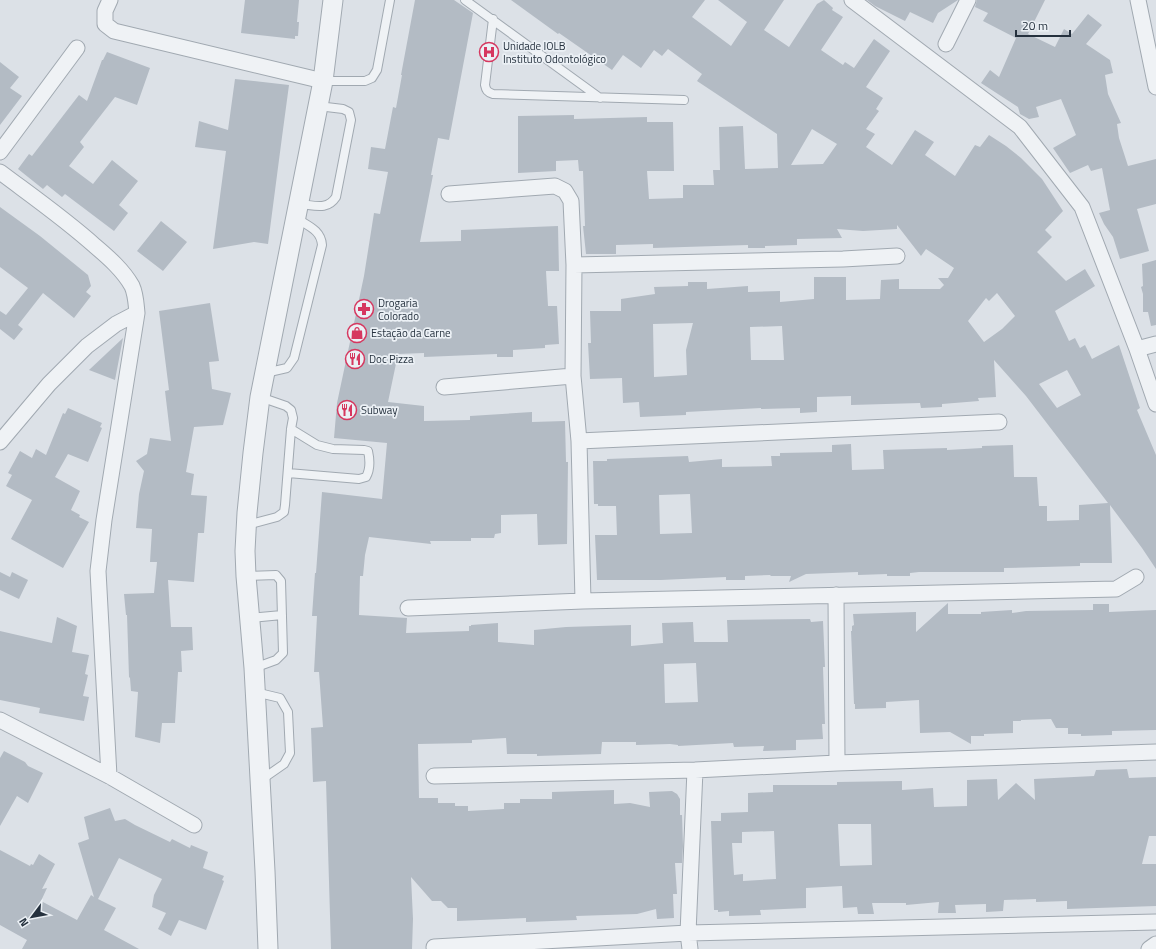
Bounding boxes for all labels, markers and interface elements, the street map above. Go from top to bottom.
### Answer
scale bar [1016,12,1070,38]
text: 20 m [1022,16,1048,35]
place label: Unidade IOLB Instituto Odontológico [503,38,606,67]
hospital icon: Unidade IOLB Instituto Odontológico [478,41,500,63]
place label: Drogaria Colorado [378,295,419,324]
pharmacy icon: Drogaria Colorado [353,298,375,320]
shop icon: Estação da Carne [346,322,368,344]
place label: Estação da Carne [371,325,451,341]
restaurant icon: Doc Pizza [344,348,366,370]
place label: Doc Pizza [369,351,414,367]
restaurant icon: Subway [336,399,358,421]
place label: Subway [361,402,398,418]
north arrow [12,897,52,937]
text: N [15,915,32,930]

